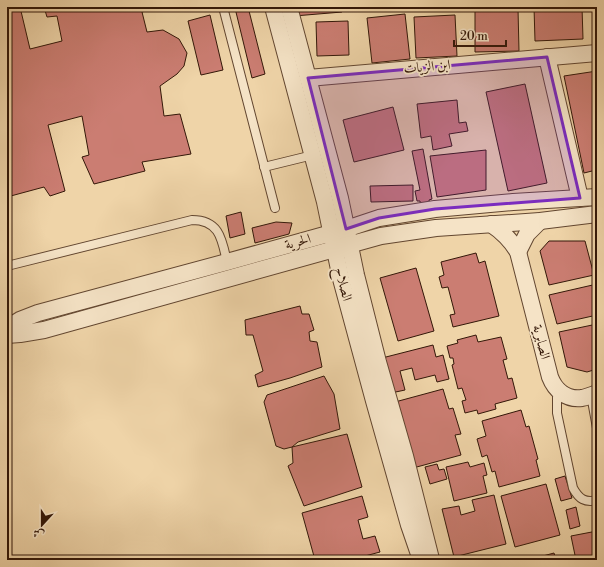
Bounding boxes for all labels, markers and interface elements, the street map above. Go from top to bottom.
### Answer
scale bar [454,22,506,48]
text: 20 m [460,29,488,44]
street label: ابن الزيات [403,56,451,78]
street label: الحرية [283,230,313,254]
street label: الصلاح [327,265,356,304]
street label: الصابرية [528,323,554,361]
north arrow [22,505,62,545]
text: ش [31,525,46,542]

